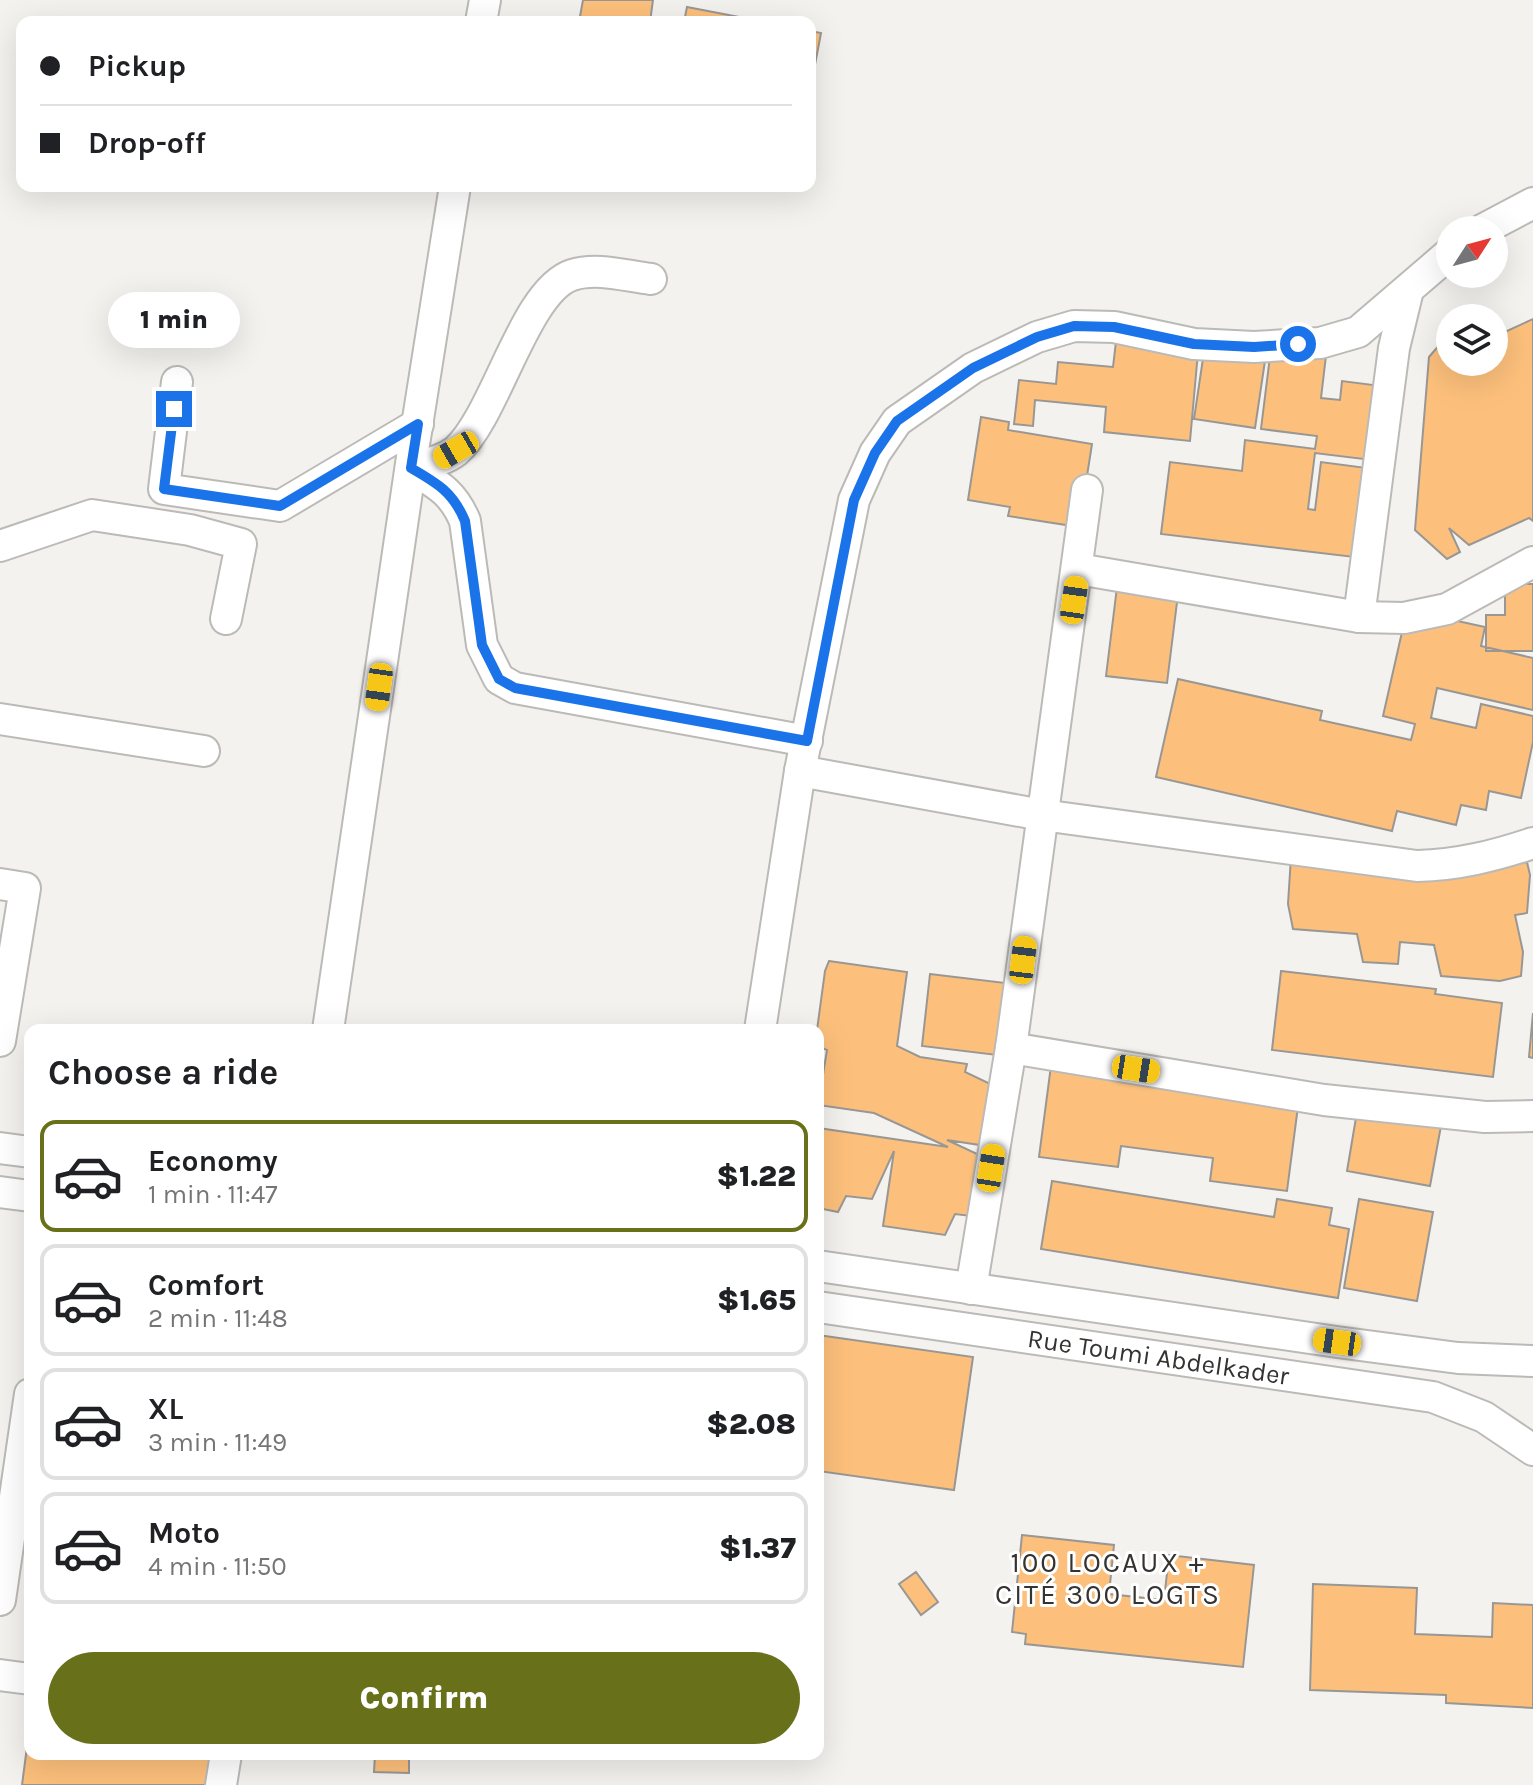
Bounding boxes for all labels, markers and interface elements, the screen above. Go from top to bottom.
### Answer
text: Pickup [88,48,186,84]
text: Drop-off [88,125,206,161]
north arrow [1436,216,1508,288]
map controls [1436,216,1508,376]
callout: 1 min [108,293,240,349]
text: 1 min [140,304,208,335]
button: layers [1436,304,1508,376]
route start [1280,326,1316,362]
route end [156,391,192,427]
car [429,428,483,472]
car [1059,575,1089,625]
car [364,662,394,712]
car [1008,935,1038,985]
text: Choose a ride [48,1051,278,1093]
car [1110,1053,1162,1085]
icon: car [52,1140,124,1212]
car [975,1142,1007,1194]
text: Economy [148,1143,278,1179]
text: $1.22 [716,1158,796,1194]
text: 1 min · 11:47 [148,1179,277,1210]
icon: car [52,1264,124,1336]
text: Comfort [148,1267,264,1303]
text: $1.65 [717,1282,796,1318]
text: 2 min · 11:48 [148,1303,288,1334]
street label: Rue Toumi Abdelkader [1025,1323,1292,1392]
car [1312,1327,1362,1357]
icon: car [52,1388,124,1460]
text: XL [148,1391,183,1427]
text: $2.08 [706,1406,796,1442]
text: 3 min · 11:49 [148,1427,287,1458]
icon: car [52,1512,124,1584]
text: Moto [148,1515,220,1551]
text: $1.37 [719,1530,796,1566]
district label: 100 LOCAUX + CITÉ 300 LOGTS [995,1546,1221,1611]
text: 4 min · 11:50 [148,1551,287,1582]
button: Confirm [48,1652,800,1744]

